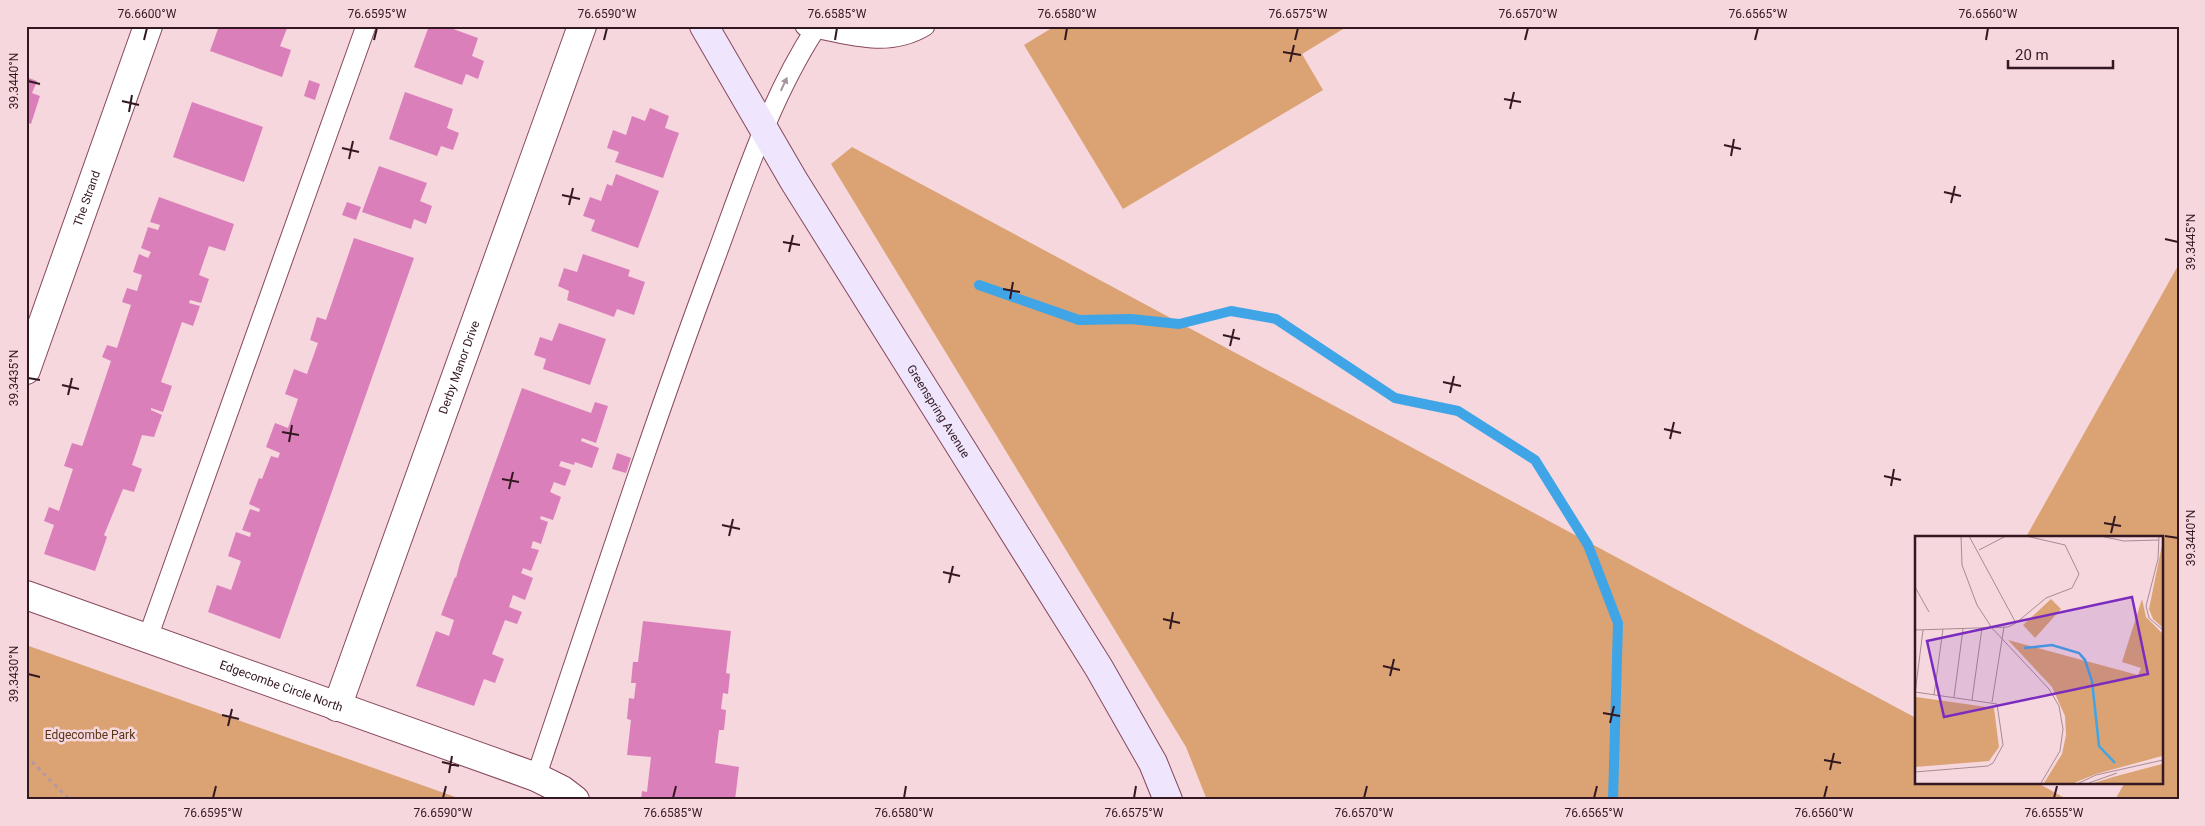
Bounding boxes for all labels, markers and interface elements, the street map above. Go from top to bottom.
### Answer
text: 76.6600°W [118,7,177,21]
text: 76.6595°W [348,7,407,21]
text: 76.6590°W [578,7,637,21]
text: 76.6585°W [808,7,867,21]
text: 76.6580°W [1038,7,1097,21]
text: 76.6575°W [1269,7,1328,21]
text: 76.6570°W [1499,7,1558,21]
text: 76.6565°W [1729,7,1788,21]
text: 76.6560°W [1959,7,2018,21]
scale bar [2008,38,2112,70]
text: 20 m [2015,46,2049,64]
text: 39.3440°N [7,53,21,109]
one-way arrow [781,77,789,91]
street label: The Strand [71,169,103,228]
text: 39.3445°N [2184,214,2198,270]
street label: Derby Manor Drive [436,319,482,416]
text: 39.3435°N [7,350,21,406]
street label: Greenspring Avenue [904,362,973,460]
text: 39.3440°N [2184,510,2198,566]
inset map [1915,536,2162,784]
text: 39.3430°N [7,646,21,702]
street label: Edgecombe Circle North [218,658,345,715]
park label: Edgecombe Park [45,728,136,742]
text: 76.6595°W [184,806,243,820]
text: 76.6590°W [414,806,473,820]
text: 76.6585°W [644,806,703,820]
text: 76.6580°W [875,806,934,820]
text: 76.6575°W [1105,806,1164,820]
text: 76.6570°W [1335,806,1394,820]
text: 76.6565°W [1565,806,1624,820]
text: 76.6560°W [1795,806,1854,820]
text: 76.6555°W [2025,806,2084,820]

